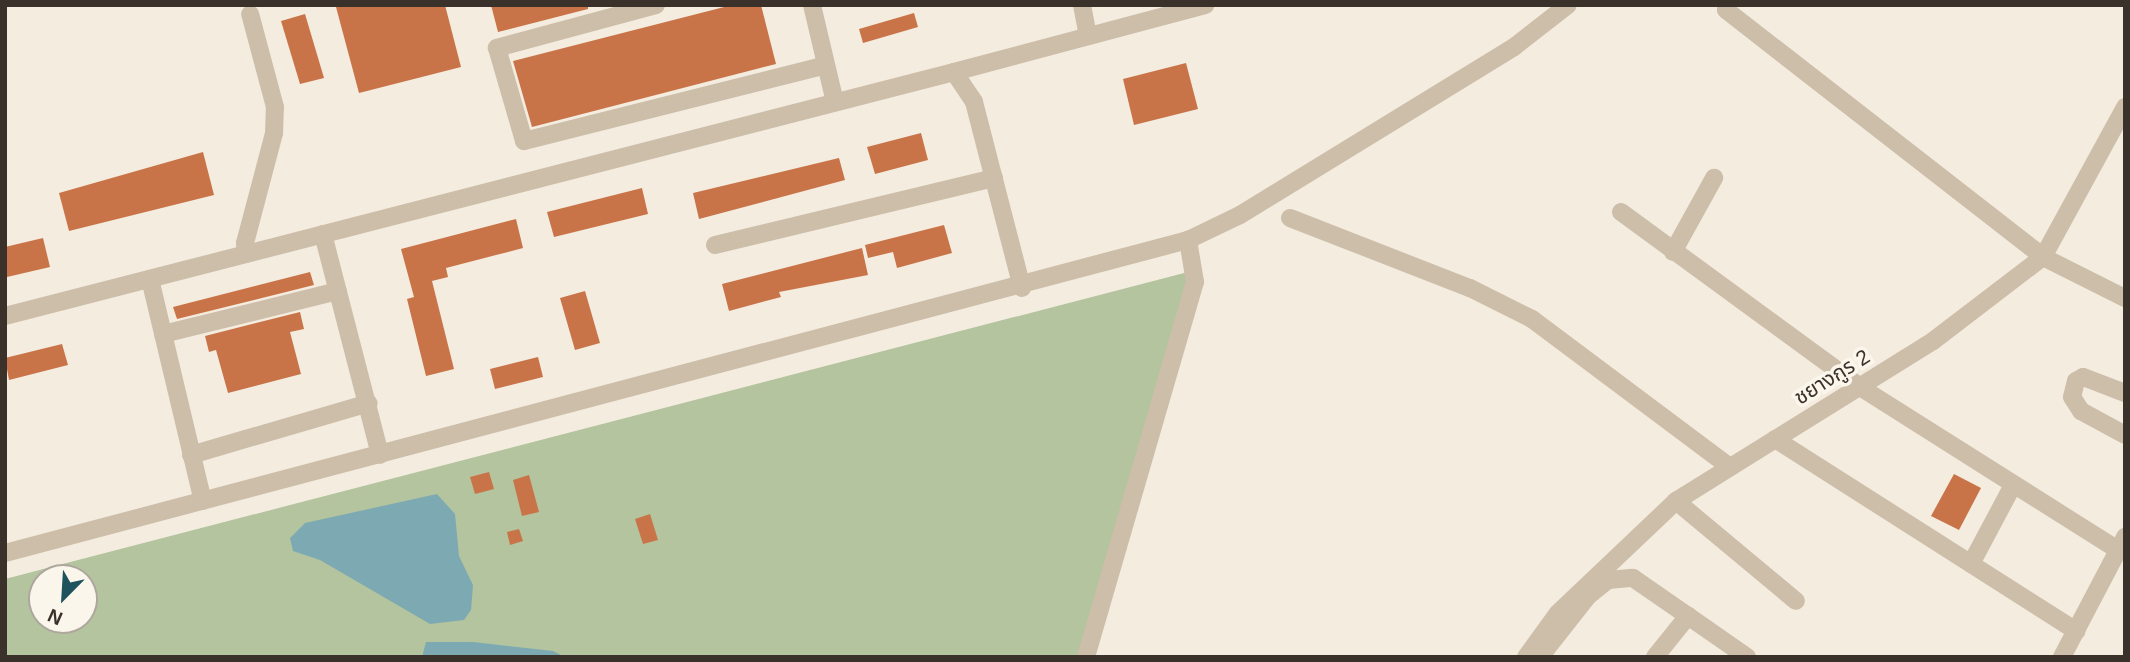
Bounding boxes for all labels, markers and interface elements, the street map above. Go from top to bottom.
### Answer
street label: ชยางกูร 2 [1790,344,1874,410]
north arrow [28,564,98,634]
text: N [45,604,66,629]

